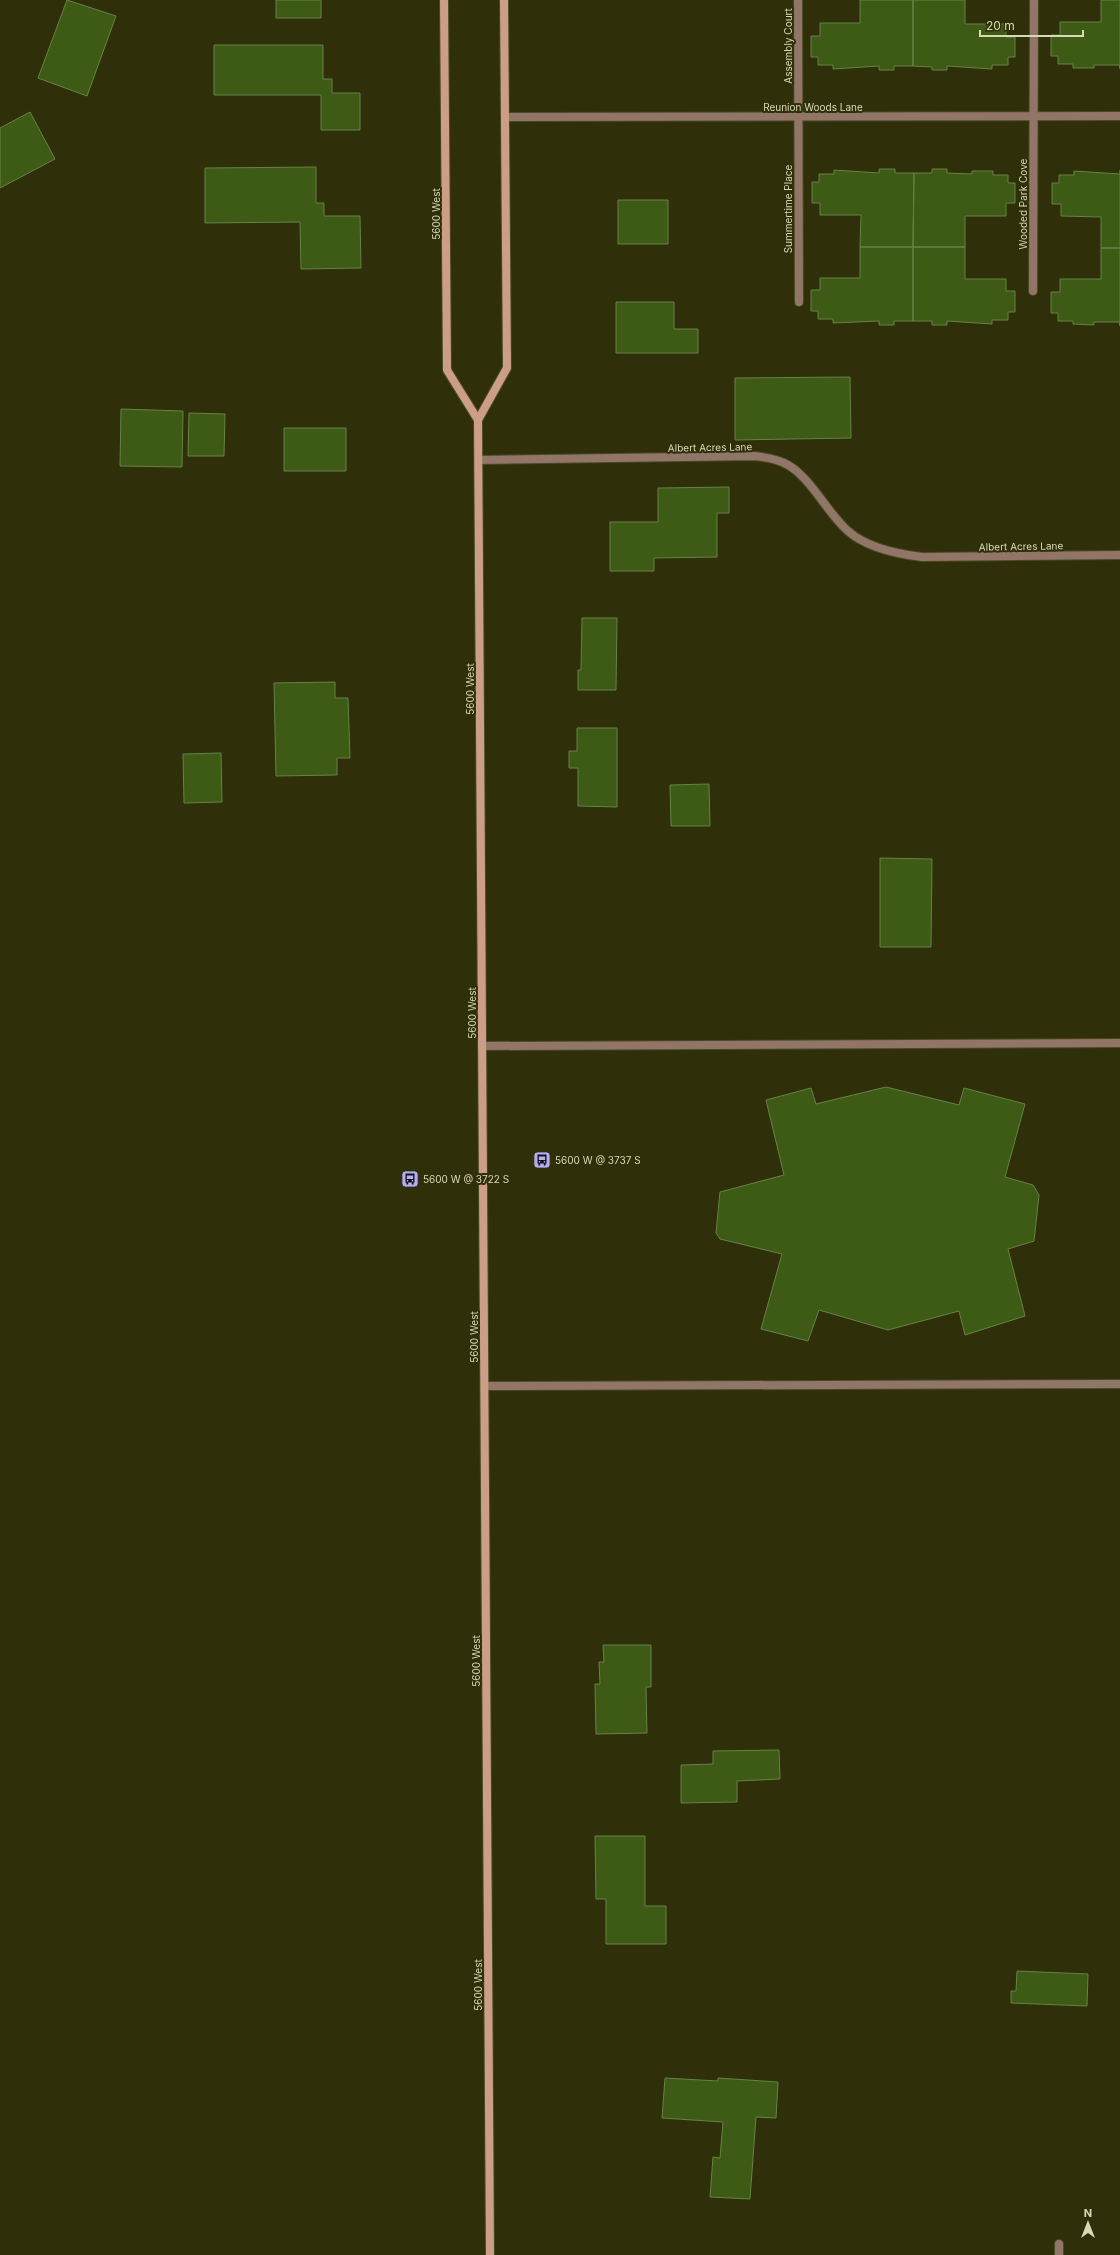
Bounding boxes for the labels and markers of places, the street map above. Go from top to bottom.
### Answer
bus stop icon: 5600 W @ 3737 S [532,1150,552,1170]
place label: 5600 W @ 3737 S [555,1154,641,1166]
bus stop icon: 5600 W @ 3722 S [400,1169,420,1189]
place label: 5600 W @ 3722 S [423,1173,509,1185]

